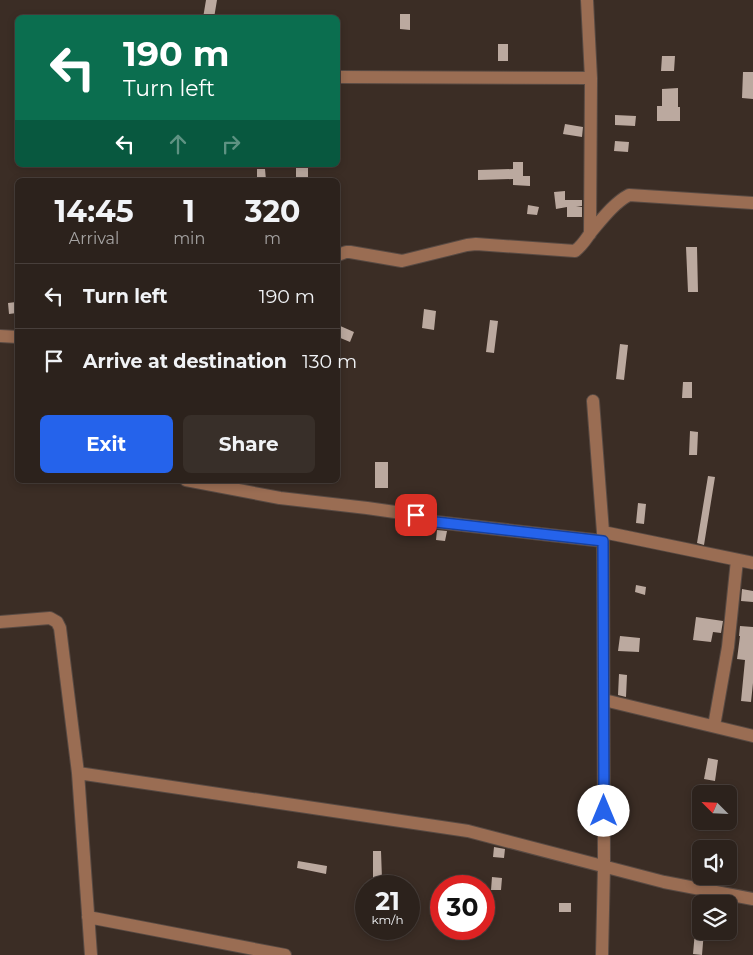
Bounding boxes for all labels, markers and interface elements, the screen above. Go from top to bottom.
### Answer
text: 190 m [123,32,229,75]
icon: left [40,35,105,100]
text: Turn left [123,75,215,102]
icon: left [111,130,139,158]
icon: ahead [164,130,192,158]
icon: right [217,130,245,158]
text: 14:45 [55,193,134,230]
text: 1 [183,193,195,230]
text: 320 [245,193,300,230]
text: Arrival [69,229,119,248]
text: min [173,229,205,248]
text: m [264,229,281,248]
icon: left [40,282,68,310]
text: Turn left [83,285,168,308]
text: 190 m [259,285,315,308]
icon: arrive [40,347,68,375]
text: Arrive at destination [83,350,287,373]
text: 130 m [302,350,357,373]
button: Exit [40,415,173,473]
button: Share [183,415,315,473]
pin [395,494,437,536]
icon: arrive [402,501,430,529]
position arrow [577,784,629,836]
north arrow [692,785,738,830]
map controls [692,785,737,940]
button: sound [692,840,737,885]
speed limit sign: 30 [430,875,495,940]
text: 21 [375,886,400,916]
button: layers [692,895,737,940]
text: km/h [371,912,404,927]

